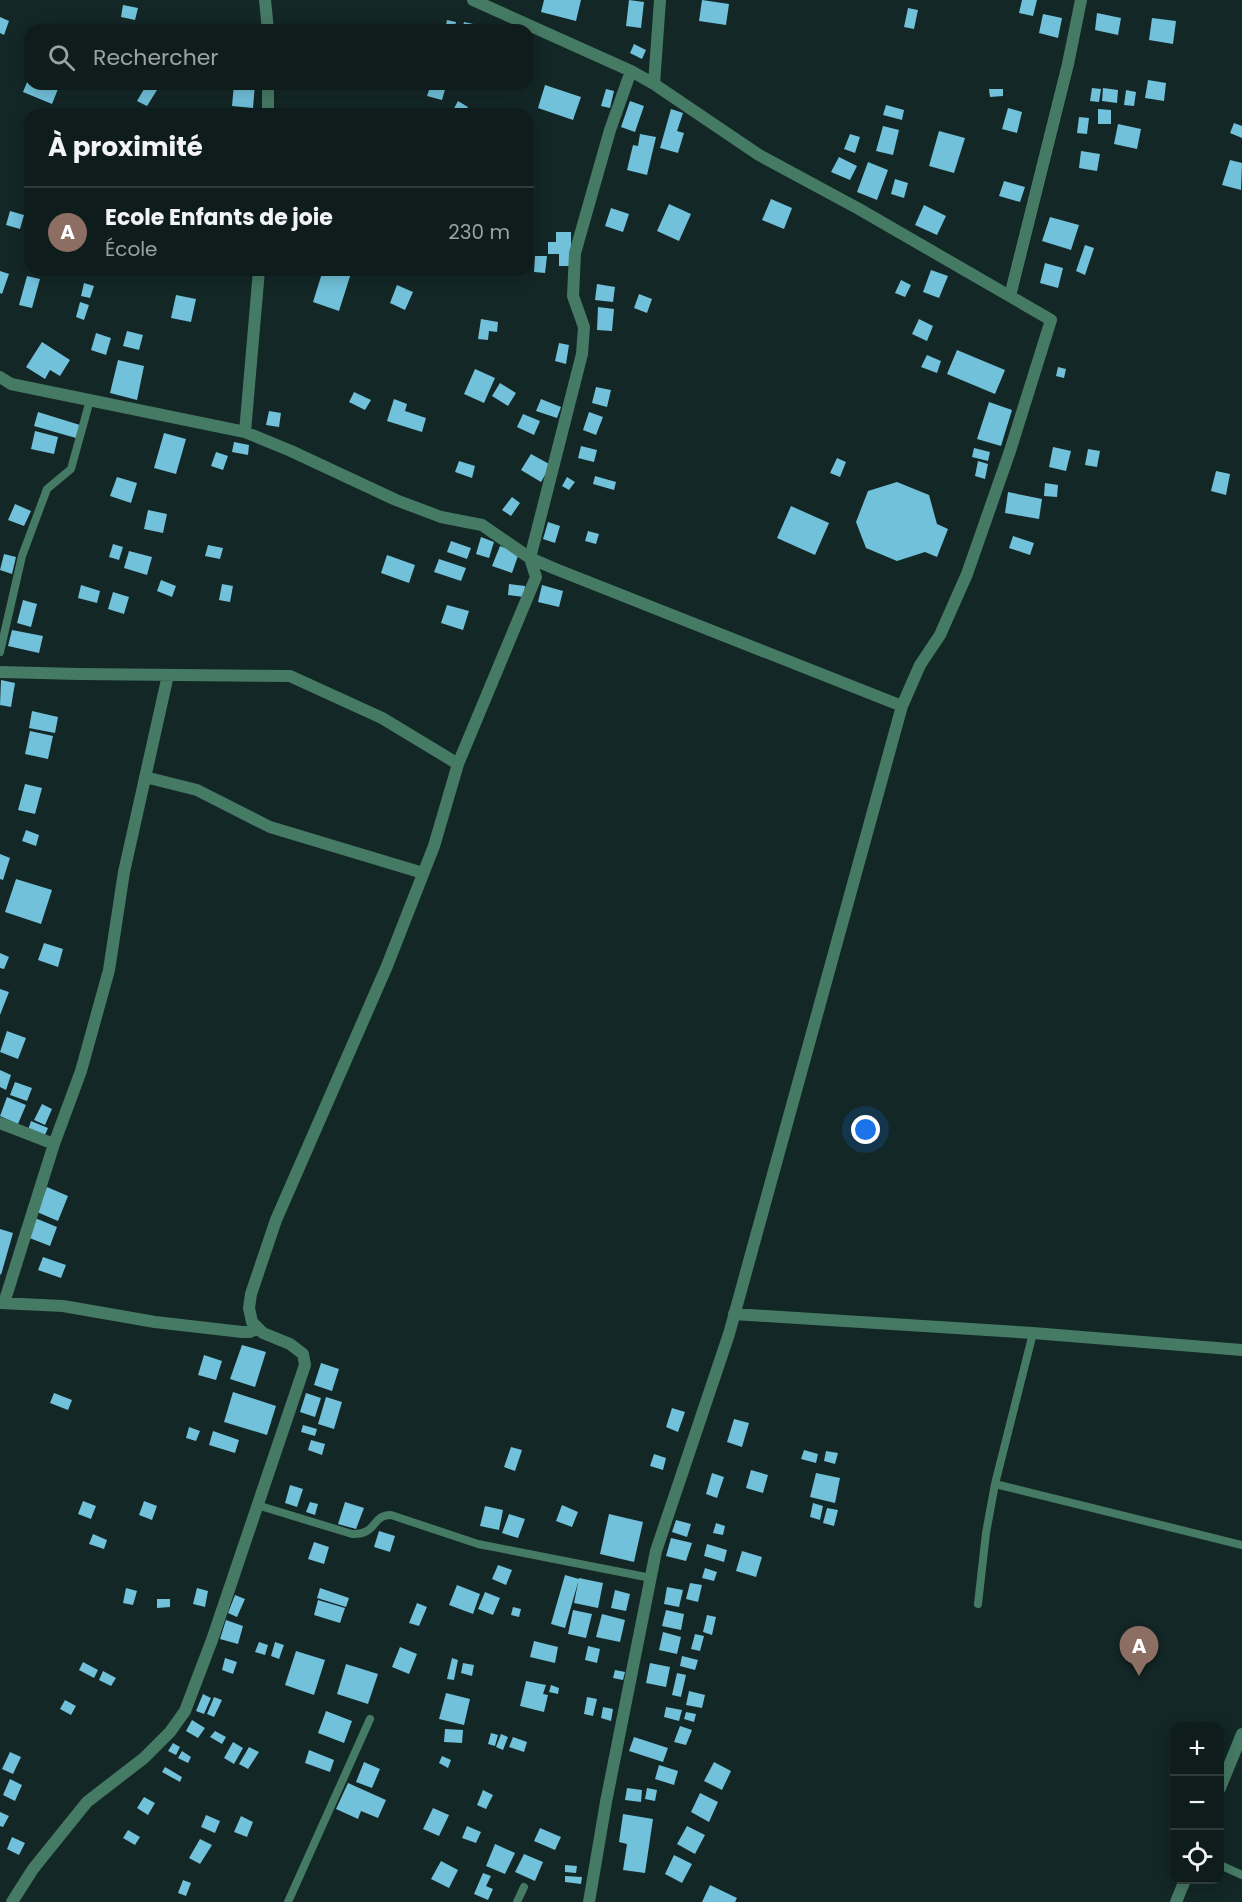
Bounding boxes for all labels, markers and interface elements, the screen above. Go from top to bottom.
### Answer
search box [24,24,534,90]
icon: search [45,41,78,74]
text: Rechercher [93,42,219,73]
text: À proximité [48,129,203,165]
text: Ecole Enfants de joie [105,202,333,233]
text: A [60,218,75,246]
text: 230 m [448,218,510,246]
text: École [105,235,158,263]
your location [851,1115,880,1144]
pin: A [1120,1626,1158,1676]
map controls [1170,1722,1224,1884]
button: + [1170,1722,1224,1776]
button: − [1170,1776,1224,1830]
button: locate [1170,1830,1224,1884]

